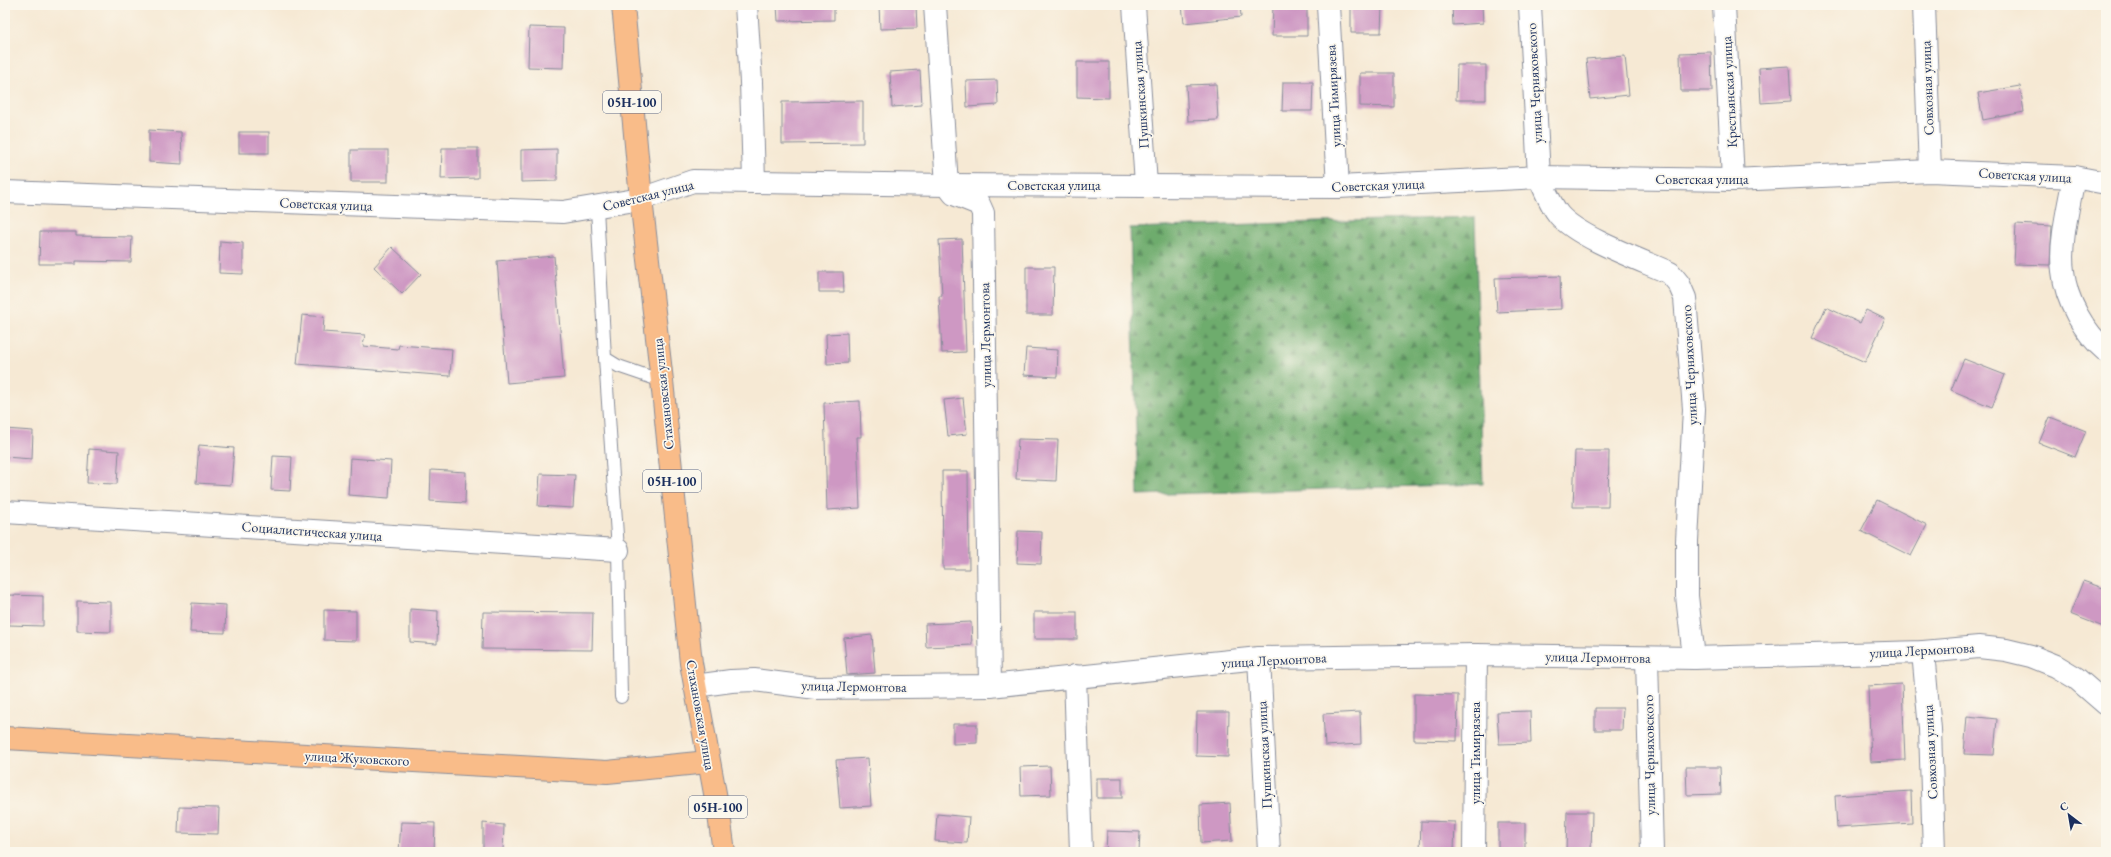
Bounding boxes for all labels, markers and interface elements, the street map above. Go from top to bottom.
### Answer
street label: улица Черняховского [1522,22,1546,144]
street label: Крестьянская улица [1717,35,1741,148]
street label: Пушкинская улица [1127,40,1153,150]
street label: Совхозная улица [1916,40,1938,136]
street label: улица Тимирязева [1321,44,1345,148]
road number: 05Н-100 [603,91,661,113]
street label: Советская улица [1978,164,2072,186]
street label: Советская улица [1655,170,1749,188]
street label: Советская улица [1331,174,1425,196]
street label: Советская улица [601,175,696,215]
street label: Советская улица [1007,176,1101,194]
street label: Советская улица [279,193,373,215]
street label: улица Лермонтова [975,282,995,388]
street label: улица Черняховского [1677,304,1701,426]
street label: Стахановская улица [648,337,678,451]
road number: 05Н-100 [643,470,701,492]
street label: Социалистическая улица [241,517,383,545]
street label: улица Лермонтова [1869,638,1975,662]
street label: улица Лермонтова [1545,647,1651,667]
street label: улица Лермонтова [1221,648,1327,672]
street label: Стахановская улица [682,658,720,772]
street label: улица Лермонтова [801,676,907,696]
street label: улица Черняховского [1639,695,1659,815]
street label: Пушкинская улица [1252,700,1276,809]
street label: улица Тимирязева [1466,701,1484,804]
street label: Совхозная улица [1919,704,1941,800]
street label: улица Жуковского [304,746,410,770]
north arrow [2049,795,2089,835]
road number: 05Н-100 [689,796,747,818]
text: С [2057,798,2071,814]

